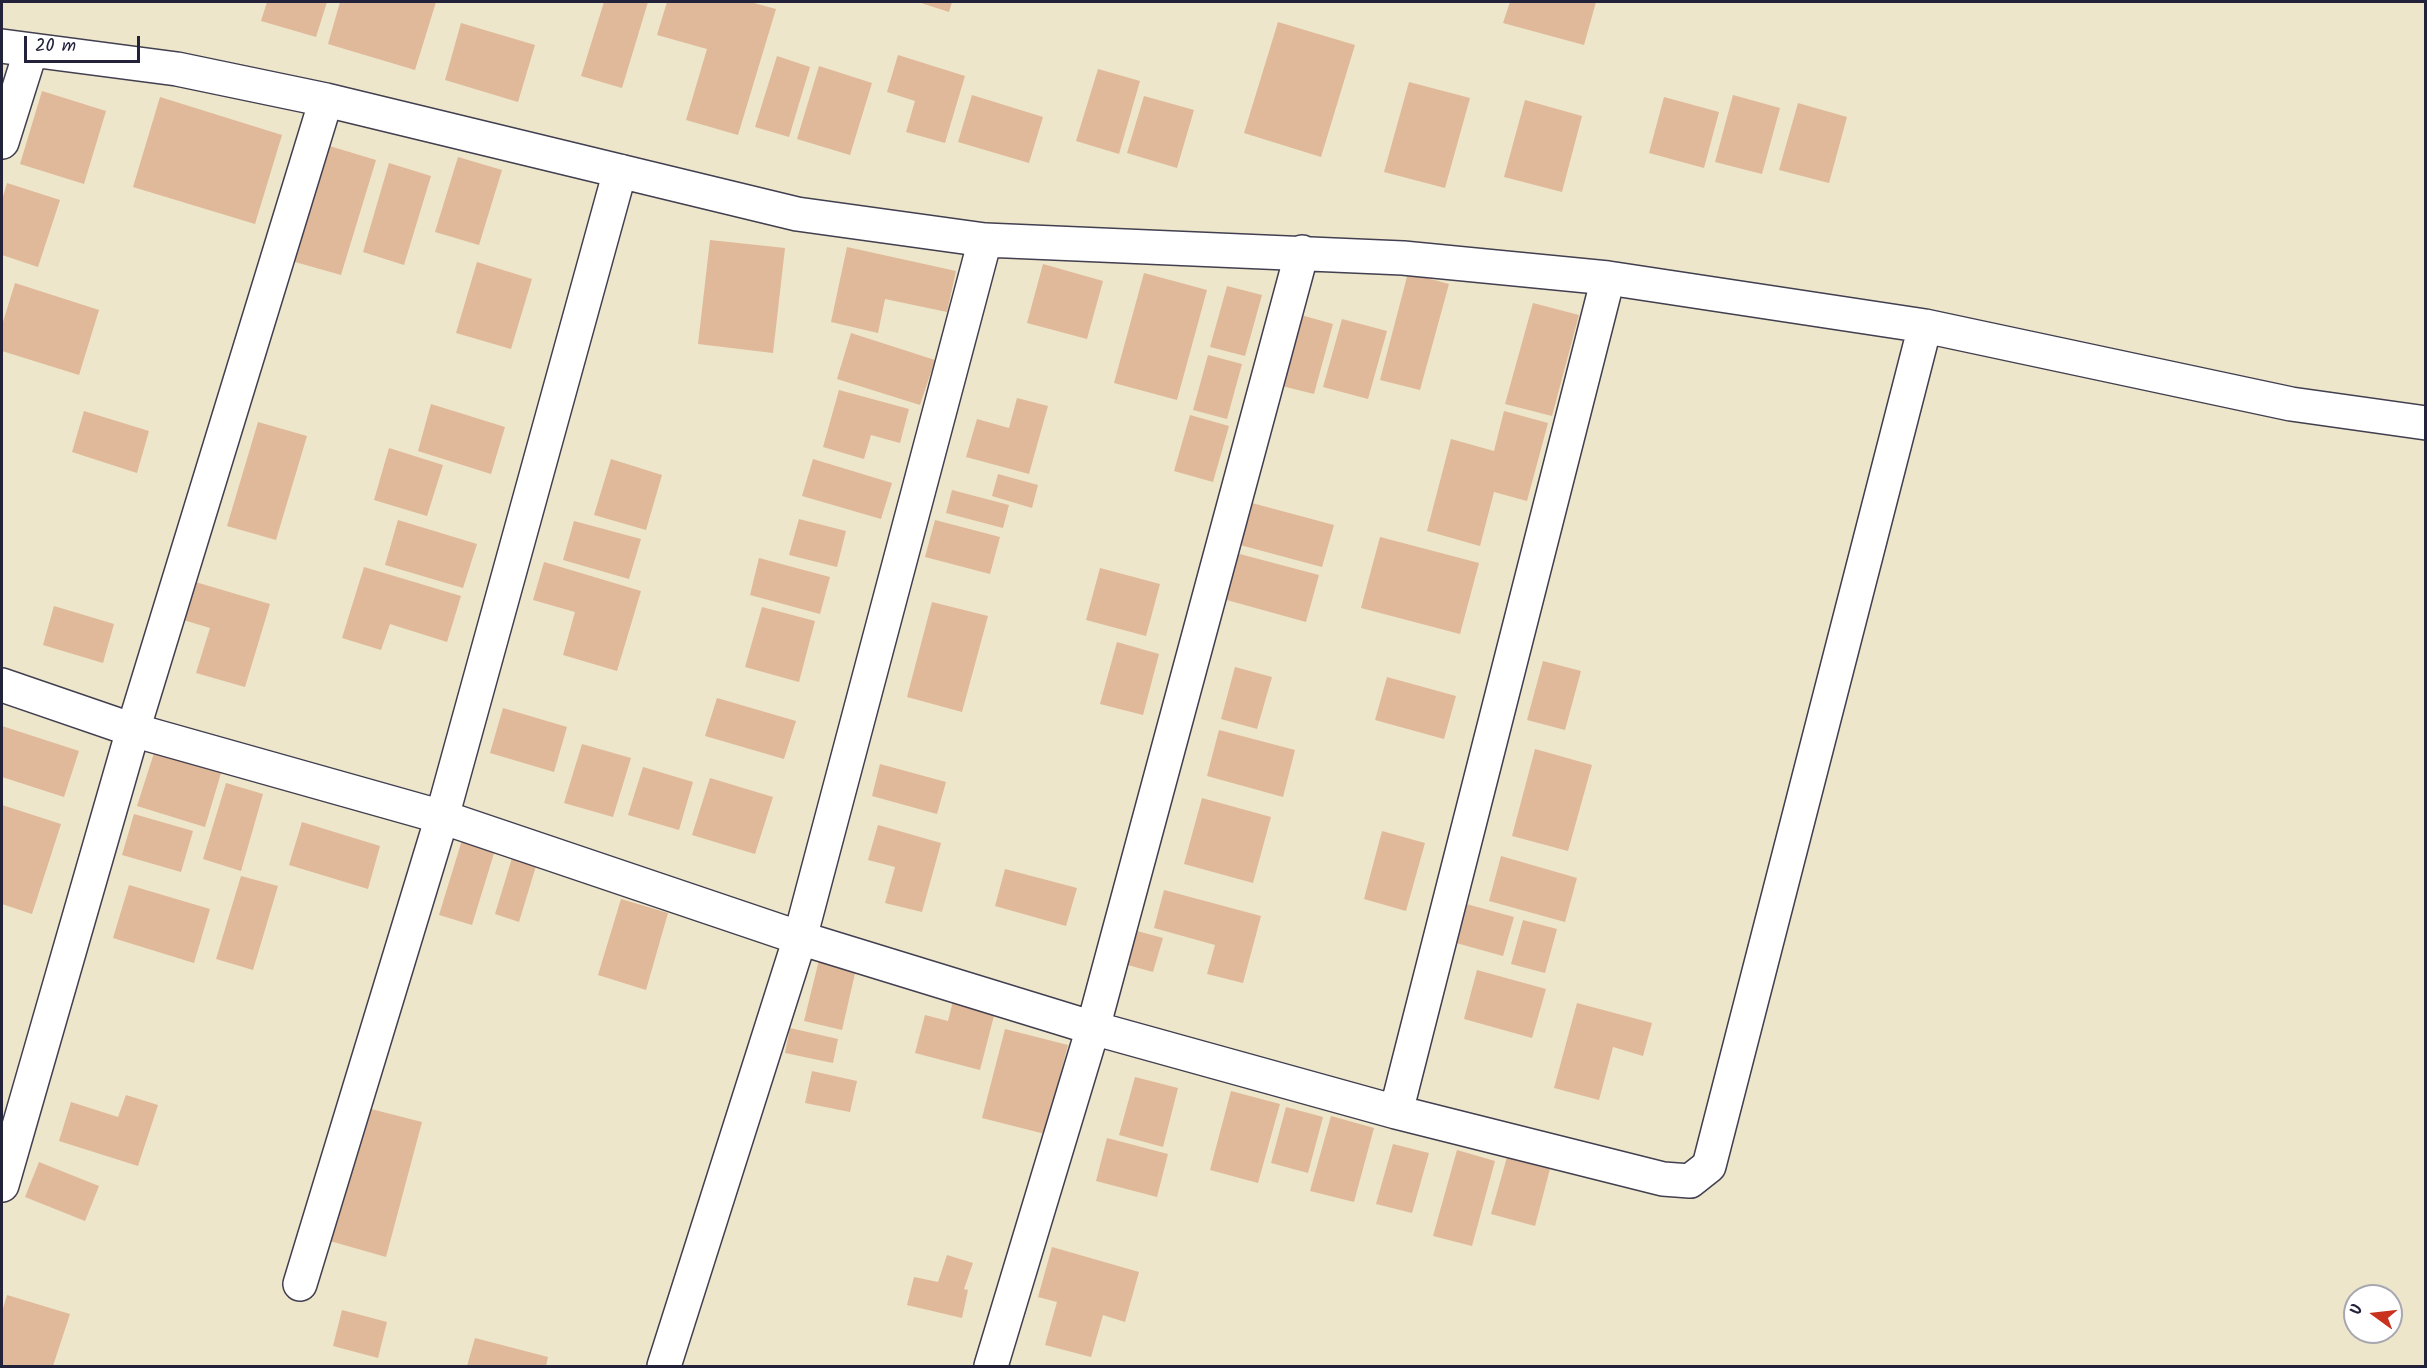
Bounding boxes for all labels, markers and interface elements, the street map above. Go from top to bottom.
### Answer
scale bar [27,24,142,62]
text: 20 m [35,32,76,61]
north arrow [2343,1284,2403,1344]
text: U [2344,1302,2370,1318]

